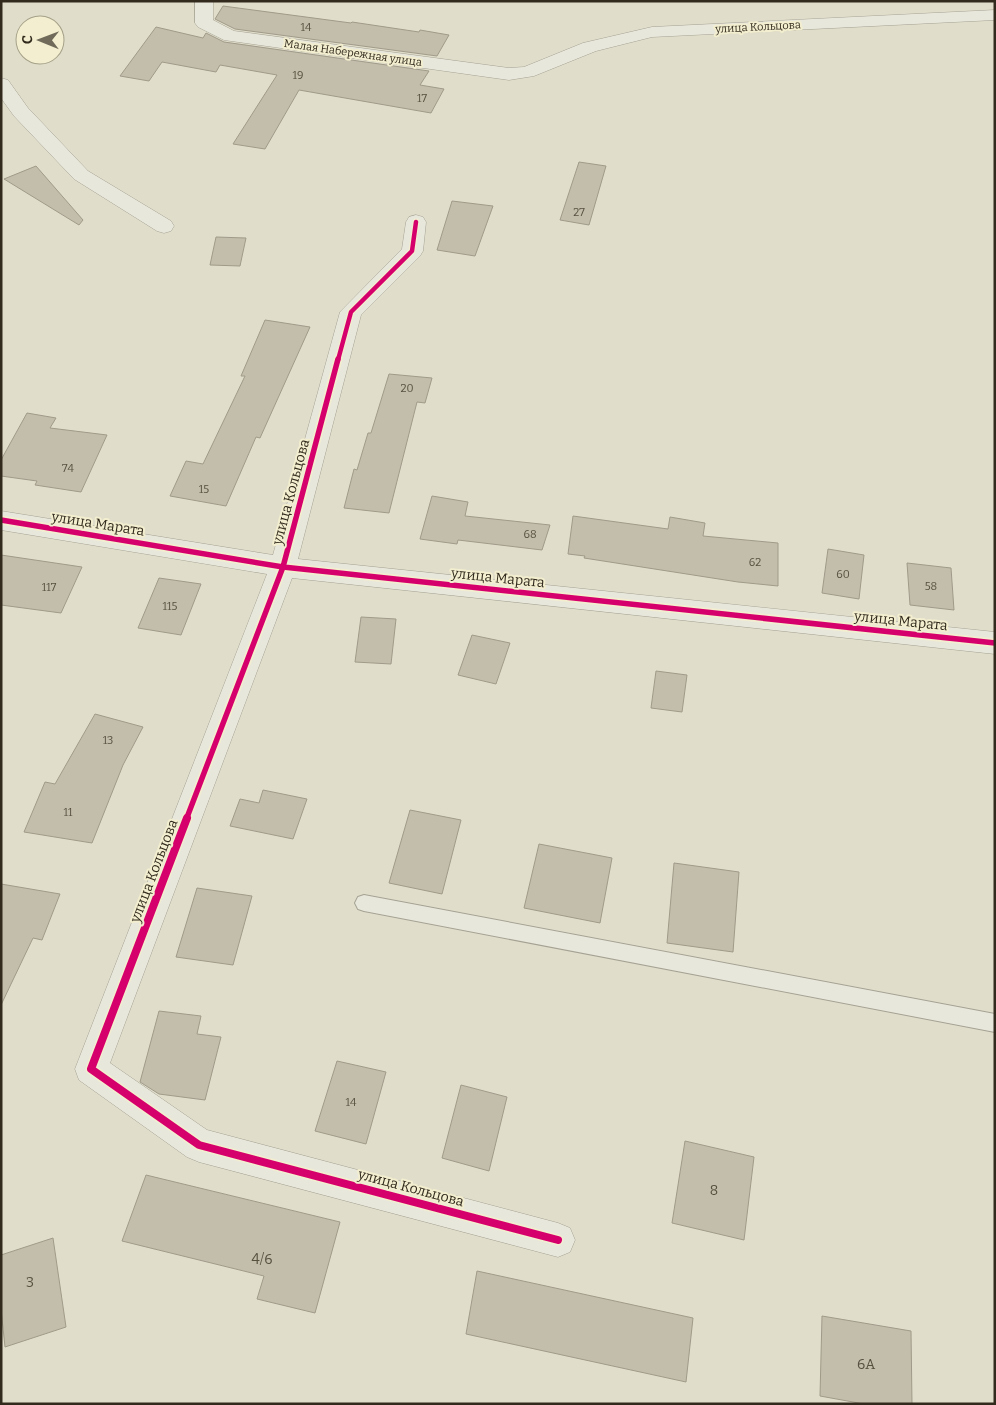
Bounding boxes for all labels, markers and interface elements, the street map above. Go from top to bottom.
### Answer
north arrow [15,15,65,65]
street label: улица Кольцова [714,18,801,36]
house number: 14 [301,21,312,34]
text: С [19,35,36,44]
street label: Малая Набережная улица [283,37,423,69]
house number: 19 [293,69,303,82]
house number: 17 [417,92,427,105]
house number: 27 [573,206,585,219]
house number: 20 [400,382,414,395]
street label: улица Кольцова [268,437,313,548]
house number: 74 [62,462,74,475]
house number: 15 [199,483,209,496]
street label: улица Марата [49,508,146,540]
house number: 68 [523,528,537,541]
house number: 62 [749,556,761,569]
street label: улица Марата [449,565,546,591]
house number: 60 [836,568,850,581]
house number: 58 [925,580,937,593]
house number: 117 [42,581,57,594]
house number: 115 [163,600,178,613]
street label: улица Марата [852,608,949,634]
house number: 13 [103,734,113,747]
house number: 11 [64,806,73,819]
street label: улица Кольцова [126,817,182,926]
house number: 14 [346,1096,357,1109]
street label: улица Кольцова [355,1165,466,1210]
house number: 8 [710,1182,718,1199]
house number: 4/6 [252,1251,272,1268]
house number: 3 [26,1274,34,1291]
house number: 6А [857,1356,875,1373]

